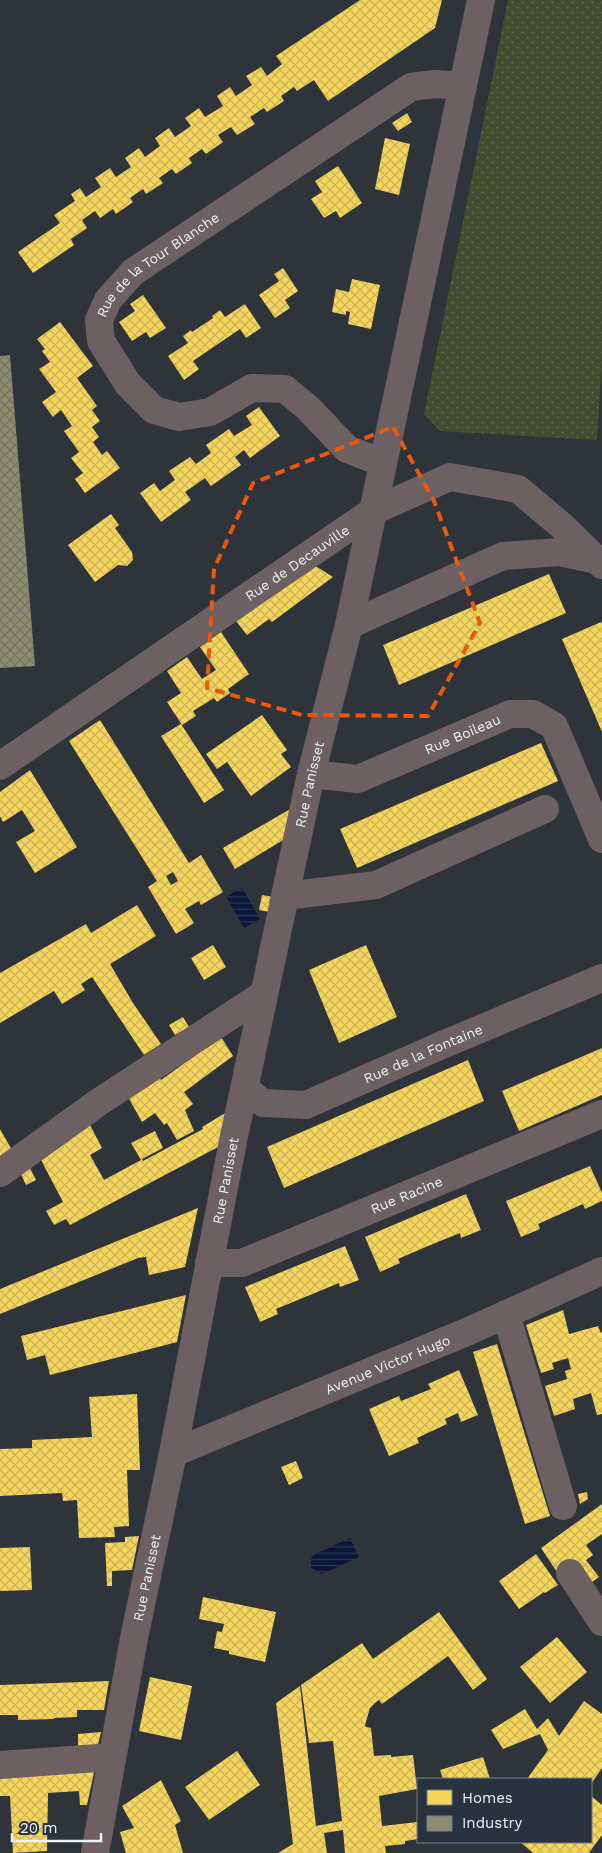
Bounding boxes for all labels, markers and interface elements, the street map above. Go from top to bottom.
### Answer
street label: Rue de la Tour Blanche [93,209,222,320]
street label: Rue de Decauville [242,522,352,604]
street label: Rue Boileau [422,711,503,758]
street label: Rue Panisset [292,739,327,829]
street label: Rue de la Fontaine [361,1021,485,1087]
street label: Rue Panisset [209,1136,242,1225]
street label: Rue Racine [368,1173,445,1217]
street label: Avenue Victor Hugo [323,1332,452,1397]
street label: Rue Panisset [130,1533,164,1623]
legend [417,1778,592,1843]
text: Homes [462,1789,513,1807]
scale bar [12,1810,101,1842]
text: Industry [462,1814,523,1832]
text: 20 m [20,1819,58,1837]

